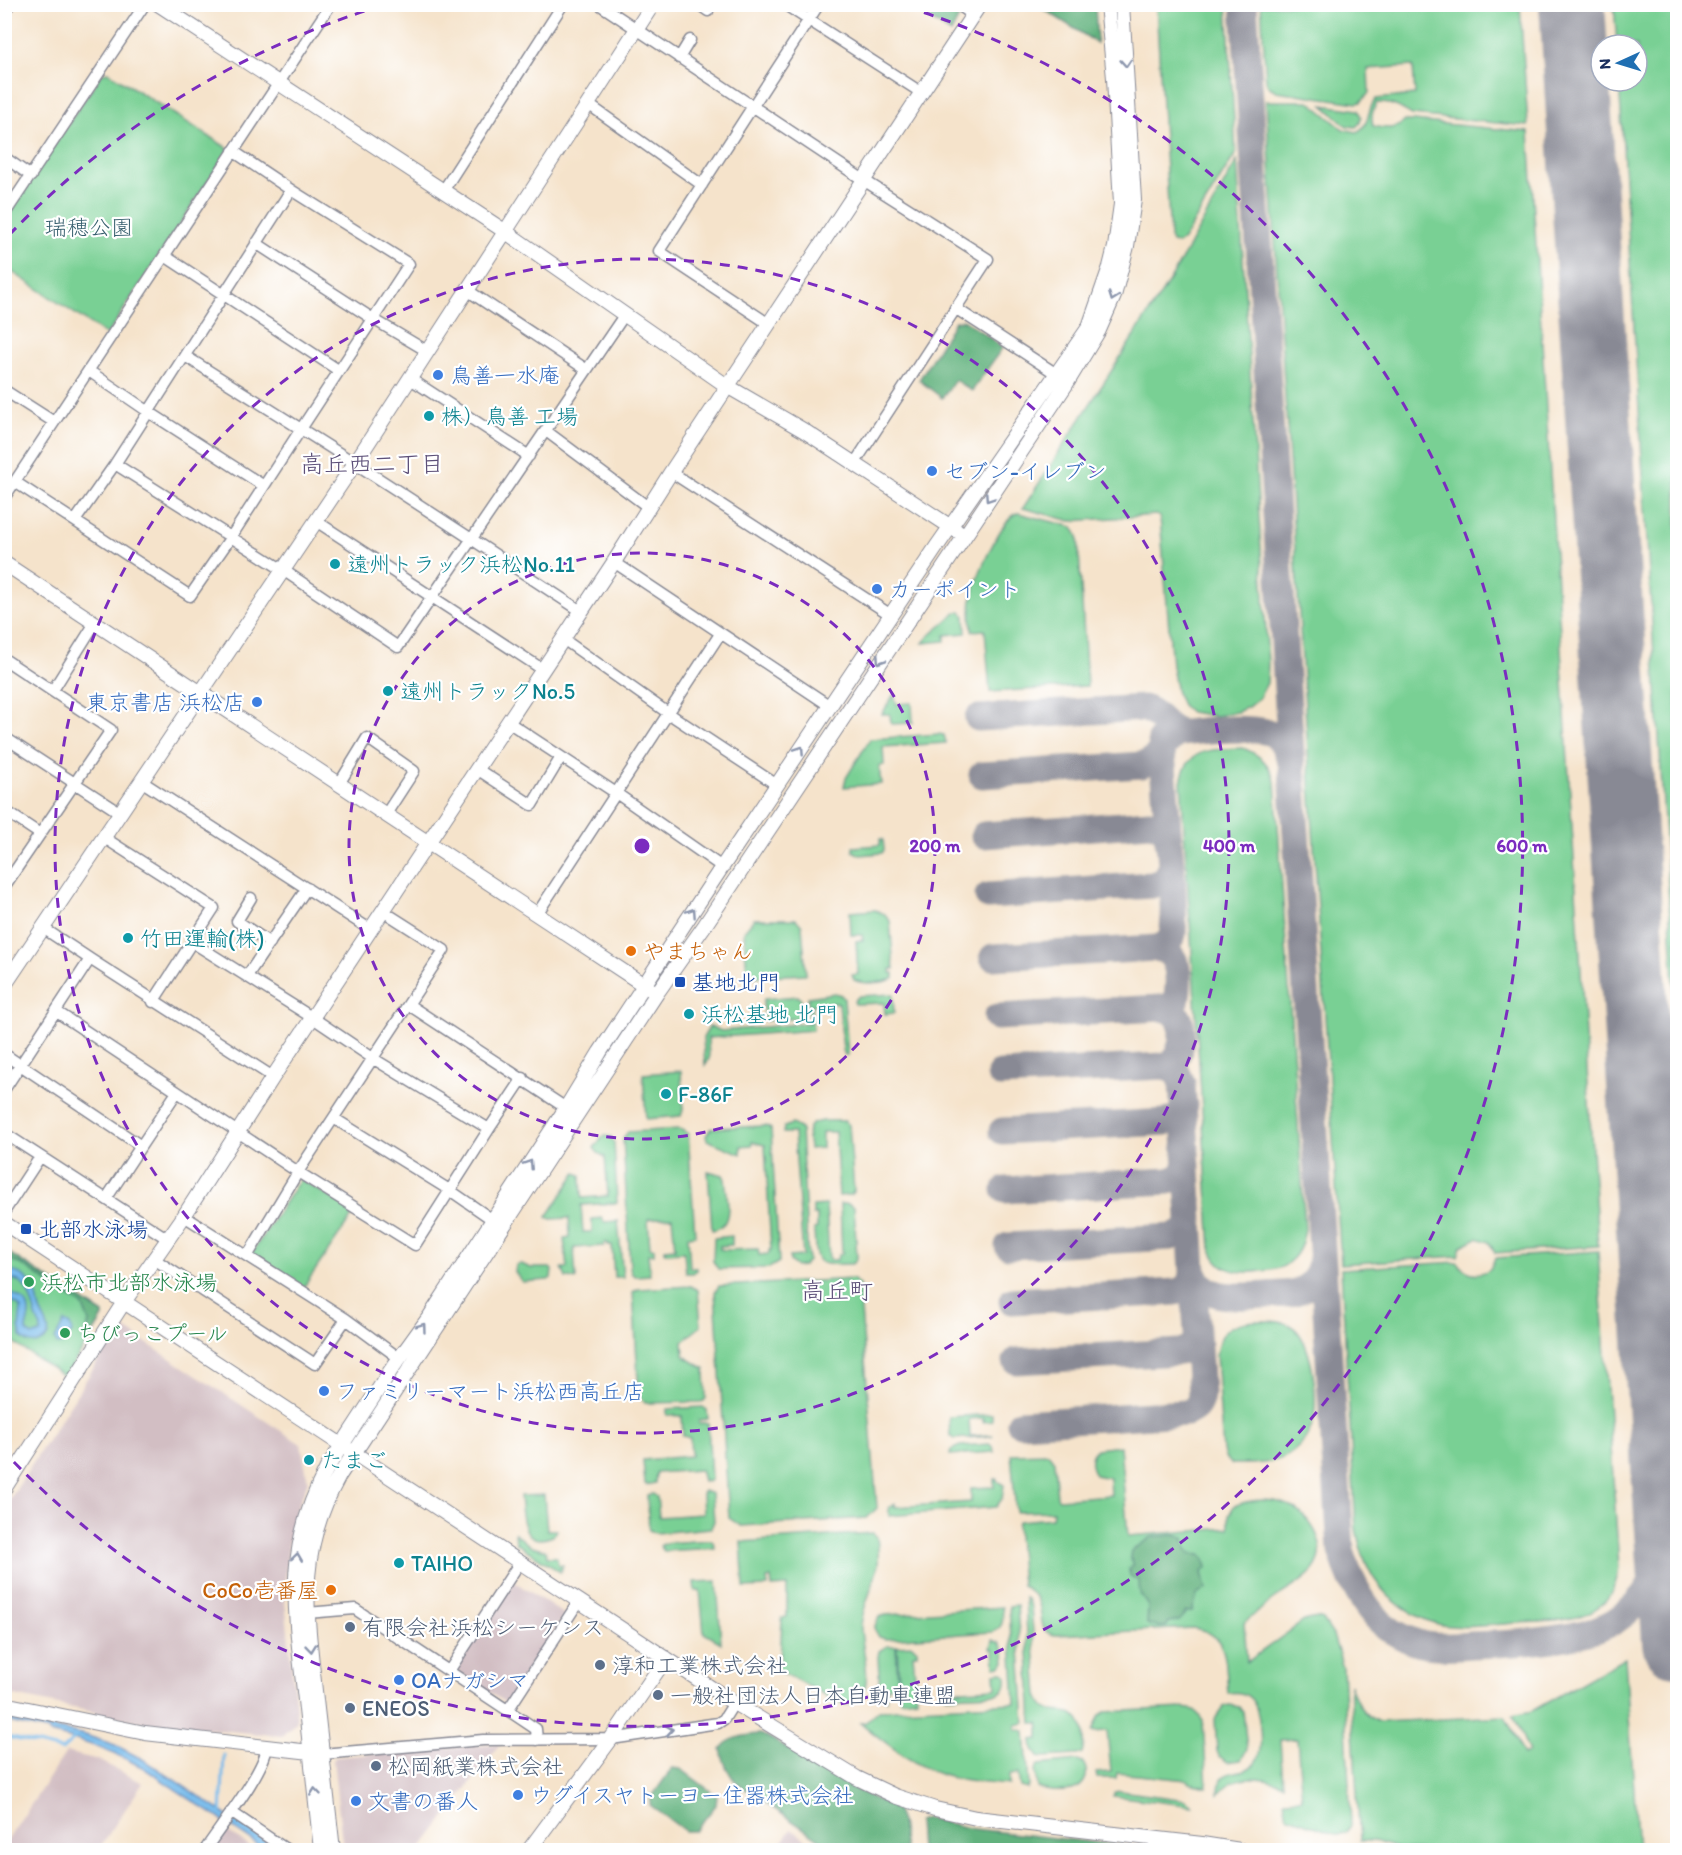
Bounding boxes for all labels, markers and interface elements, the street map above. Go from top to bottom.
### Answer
north arrow [1589,33,1649,93]
one-way arrow [1119,58,1132,67]
text: N [1595,58,1614,70]
park label: 瑞穂公園 [45,214,133,241]
one-way arrow [1107,291,1120,302]
place label: 鳥善一水庵 [450,362,560,389]
marker: 鳥善一水庵 [431,368,445,382]
place label: 株）鳥善 工場 [441,403,578,430]
marker: 株）鳥善 工場 [422,409,436,423]
district label: 高丘西二丁目 [300,449,444,478]
place label: セブン-イレブン [944,458,1107,485]
marker: セブン-イレブン [925,464,939,478]
one-way arrow [985,492,996,503]
place label: 遠州トラック浜松No.11 [347,551,575,578]
marker: 遠州トラック浜松No.11 [328,557,342,571]
place label: カーポイント [889,576,1021,603]
marker: カーポイント [870,582,884,596]
one-way arrow [877,654,888,665]
place label: 遠州トラックNo.5 [400,678,575,705]
marker: 遠州トラックNo.5 [381,684,395,698]
place label: 東京書店 浜松店 [86,689,245,716]
marker: 東京書店 浜松店 [250,695,264,709]
one-way arrow [793,746,805,756]
text: 200 m [910,835,961,857]
text: 400 m [1203,835,1256,857]
text: 600 m [1497,835,1548,857]
centre of rings [632,836,652,856]
one-way arrow [685,908,696,919]
place label: 竹田運輸(株) [140,925,264,952]
marker: 竹田運輸(株) [121,931,135,945]
place label: やまちゃん [643,938,753,965]
marker: やまちゃん [624,944,638,958]
place label: 基地北門 [692,969,780,996]
marker: 基地北門 [673,975,687,989]
place label: 浜松基地 北門 [701,1001,838,1028]
marker: 浜松基地 北門 [682,1007,696,1021]
place label: F-86F [678,1081,734,1108]
marker: F-86F [659,1087,673,1101]
one-way arrow [522,1160,533,1171]
place label: 北部水泳場 [38,1216,148,1243]
marker: 北部水泳場 [19,1222,33,1236]
place label: 浜松市北部水泳場 [41,1269,217,1296]
marker: 浜松市北部水泳場 [22,1275,36,1289]
district label: 高丘町 [801,1276,873,1305]
place label: ちびっこプール [77,1320,228,1347]
one-way arrow [415,1322,426,1333]
marker: ちびっこプール [58,1326,72,1340]
place label: ファミリーマート浜松西高丘店 [336,1378,644,1405]
marker: ファミリーマート浜松西高丘店 [317,1384,331,1398]
place label: たまご [321,1447,387,1474]
marker: たまご [302,1453,316,1467]
place label: TAIHO [411,1550,473,1577]
one-way arrow [291,1552,303,1561]
marker: TAIHO [392,1556,406,1570]
place label: CoCo壱番屋 [202,1577,319,1604]
marker: CoCo壱番屋 [324,1583,338,1597]
place label: 有限会社浜松シーケンス [362,1614,604,1641]
marker: 有限会社浜松シーケンス [343,1620,357,1634]
one-way arrow [304,1643,317,1652]
place label: 淳和工業株式会社 [612,1652,788,1679]
marker: 淳和工業株式会社 [593,1658,607,1672]
place label: OAナガシマ [411,1667,529,1694]
marker: OAナガシマ [392,1673,406,1687]
place label: 一般社団法人日本自動車連盟 [670,1682,956,1709]
marker: 一般社団法人日本自動車連盟 [651,1688,665,1702]
place label: ENEOS [362,1695,430,1722]
marker: ENEOS [343,1701,357,1715]
one-way arrow [664,1724,674,1737]
place label: 松岡紙業株式会社 [388,1753,564,1780]
marker: 松岡紙業株式会社 [369,1759,383,1773]
place label: ウグイスヤトーヨー住器株式会社 [530,1782,854,1809]
one-way arrow [309,1788,322,1797]
place label: 文書の番人 [368,1788,478,1815]
marker: ウグイスヤトーヨー住器株式会社 [511,1788,525,1802]
marker: 文書の番人 [349,1794,363,1808]

